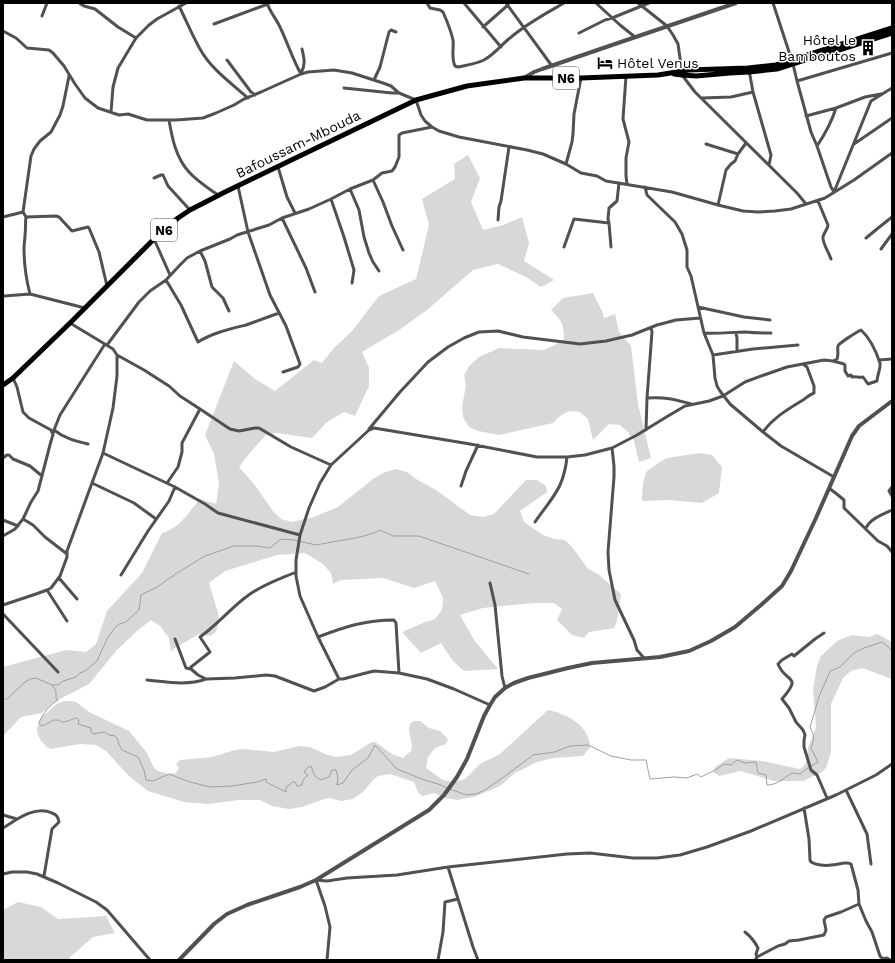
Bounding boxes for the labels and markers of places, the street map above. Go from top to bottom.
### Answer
place label: Hôtel le Bamboutos [778,32,856,64]
building icon: Hôtel le Bamboutos [859,39,877,57]
hotel icon: Hôtel Venus [596,54,614,72]
place label: Hôtel Venus [617,55,699,71]

